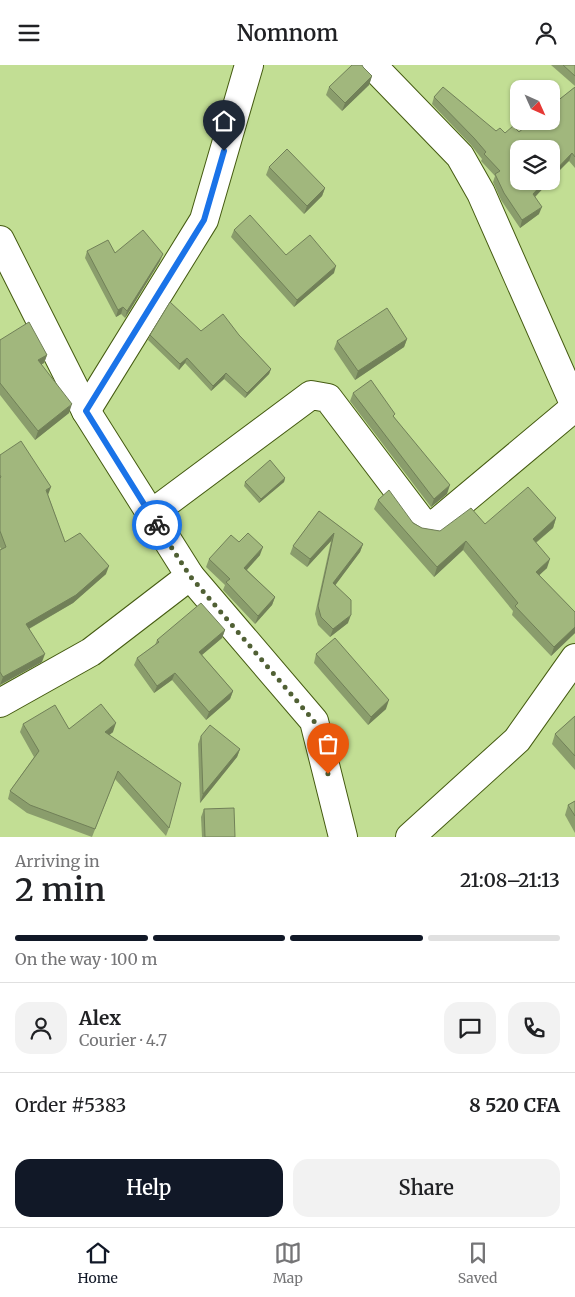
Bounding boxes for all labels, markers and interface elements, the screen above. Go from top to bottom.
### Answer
icon: menu [15,19,43,47]
text: Nomnom [237,19,338,47]
icon: person [532,19,560,47]
north arrow [510,80,560,130]
map controls [510,80,560,190]
pin [203,100,245,151]
icon: home [210,107,238,135]
button: layers [510,140,560,190]
courier [132,500,182,550]
icon: bike [143,511,171,539]
pin [307,723,349,774]
icon: bag [314,730,342,758]
text: Arriving in [15,851,100,871]
text: 21:08–21:13 [460,868,560,892]
text: 2 min [15,870,105,910]
text: On the way · 100 m [15,949,157,969]
button: person [15,1002,67,1054]
button: chat [444,1002,496,1054]
button: phone [508,1002,560,1054]
text: Alex [79,1006,121,1030]
text: Courier · 4.7 [79,1030,167,1050]
text: Order #5383 [15,1093,126,1117]
text: 8 520 CFA [469,1093,560,1117]
button: Help [15,1159,283,1217]
button: Share [293,1159,560,1217]
tab: Home [78,1239,118,1287]
tab: Map [273,1239,303,1287]
tab: Saved [458,1239,497,1287]

